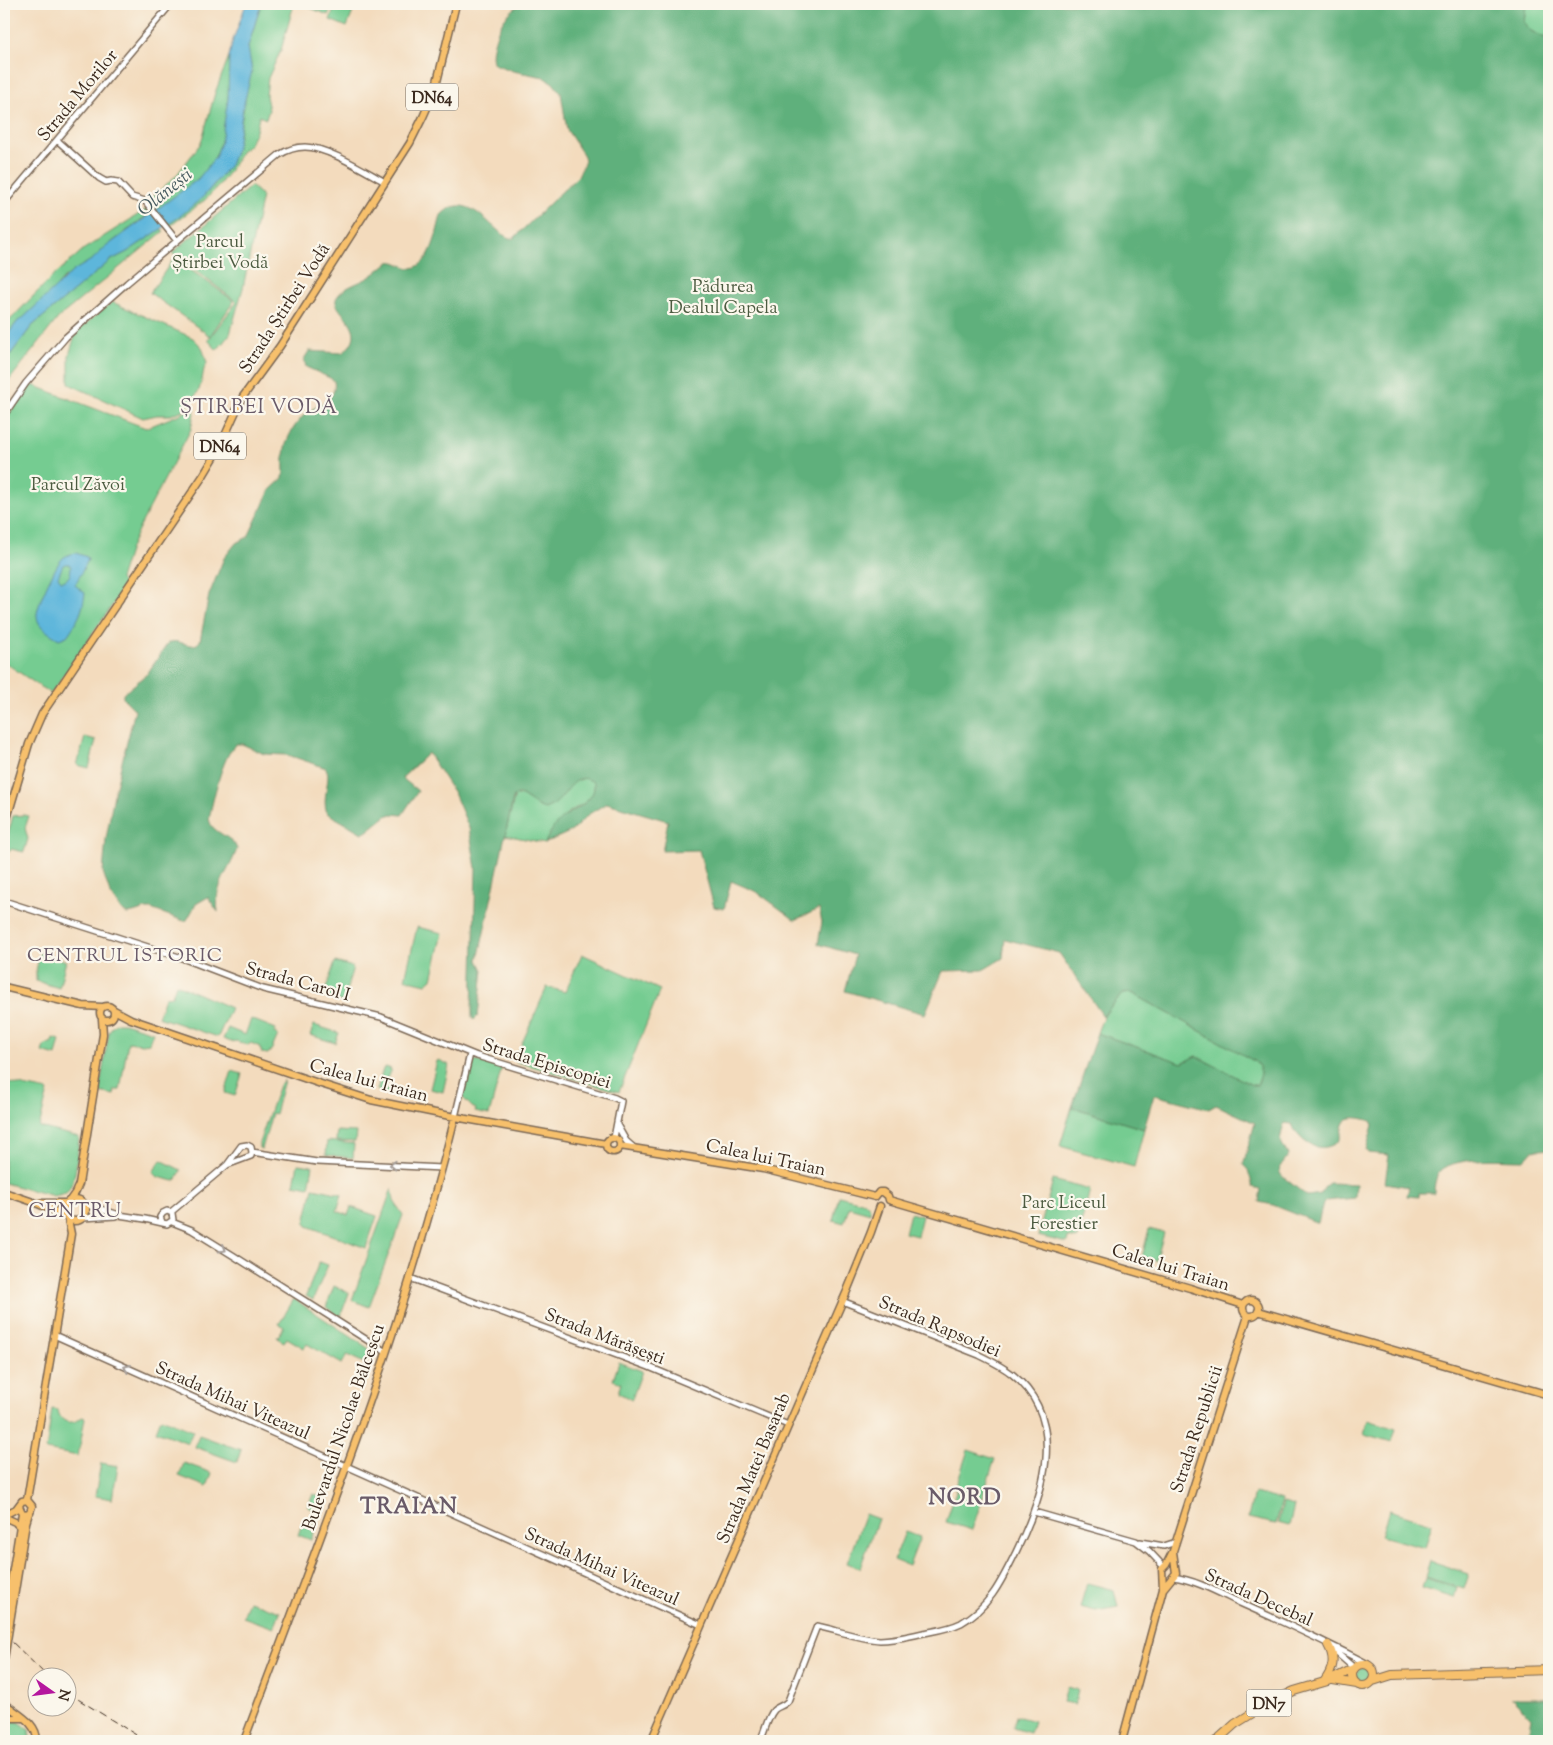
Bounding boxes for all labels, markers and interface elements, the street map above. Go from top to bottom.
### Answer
street label: Strada Morilor [32,44,125,148]
road number: DN64 [406,84,458,110]
water label: Olănești [132,162,199,224]
park label: Parcul Știrbei Vodă [172,230,268,277]
street label: Strada Știrbei Vodă [234,239,338,379]
park label: Pădurea Dealul Capela [669,275,778,322]
district label: ȘTIRBEI VODĂ [180,394,338,423]
road number: DN64 [194,432,246,460]
park label: Parcul Zăvoi [31,473,125,499]
district label: CENTRUL ISTORIC [27,943,223,970]
street label: Strada Carol I [242,956,353,1009]
street label: Strada Episcopiei [479,1033,614,1097]
street label: Calea lui Traian [306,1054,431,1110]
street label: Calea lui Traian [703,1134,828,1184]
one-way arrow [389,1160,397,1171]
park label: Parc Liceul Forestier [1022,1191,1106,1238]
district label: CENTRU [28,1198,122,1227]
street label: Calea lui Traian [1108,1239,1233,1299]
one-way arrow [217,1242,226,1252]
street label: Strada Rapsodiei [874,1290,1004,1365]
street label: Strada Mărășești [540,1303,668,1373]
street label: Bulevardul Nicolae Bălcescu [297,1321,393,1535]
street label: Strada Mihai Viteazul [151,1356,314,1448]
street label: Strada Republicii [1165,1362,1231,1497]
one-way arrow [123,1363,132,1374]
street label: Strada Matei Basarab [711,1389,798,1548]
district label: NORD [928,1483,1002,1515]
district label: TRAIAN [360,1492,458,1524]
street label: Strada Mihai Viteazul [520,1522,683,1614]
street label: Strada Decebal [1200,1563,1317,1634]
north arrow [28,1668,78,1718]
text: N [52,1687,74,1703]
road number: DN7 [1246,1690,1292,1716]

